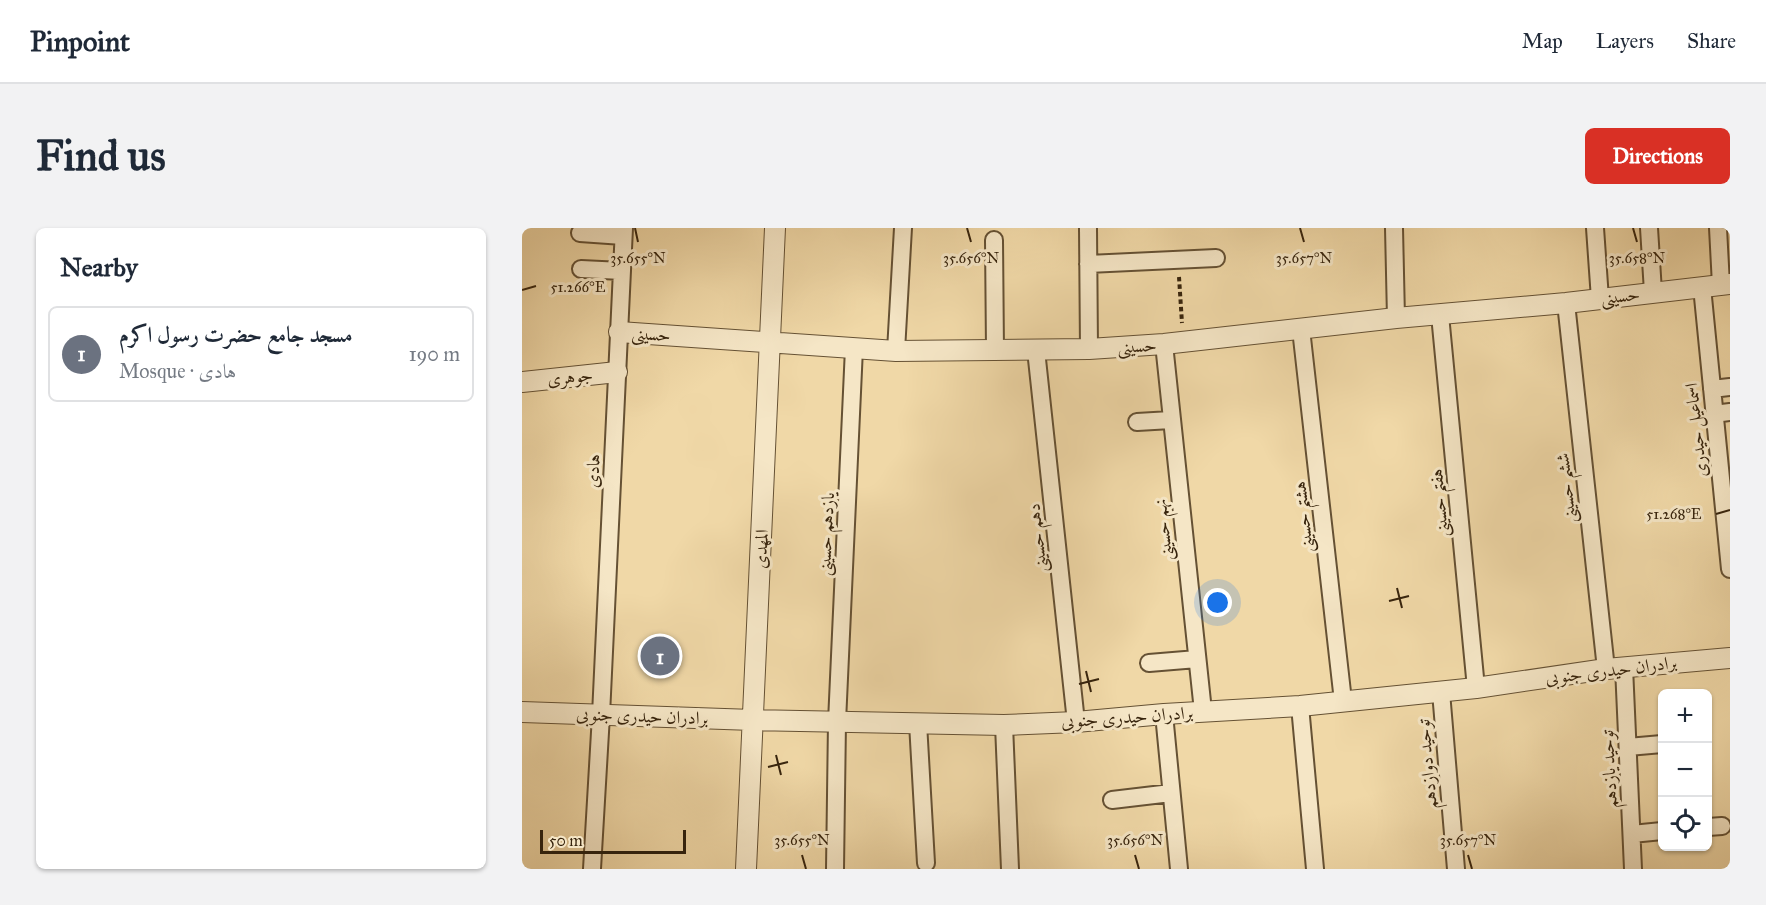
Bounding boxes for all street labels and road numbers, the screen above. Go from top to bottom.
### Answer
street label: حسینی [1599,283,1641,311]
street label: حسینی [630,322,671,348]
street label: حسینی [1117,334,1157,360]
street label: جوهری [546,364,594,391]
street label: اسماعیل حیدری [1680,381,1714,478]
street label: ششم حسینی [1551,451,1588,524]
street label: هادی [581,453,605,489]
street label: هفتم حسینی [1425,467,1460,538]
street label: هشتم حسینی [1288,479,1325,554]
street label: یازدهم حسینی [813,490,845,577]
street label: نهم حسینی [1149,497,1183,562]
street label: دهم حسینی [1022,502,1058,573]
street label: المهدی [749,529,773,569]
street label: برادران حیدری جنوبی [1544,651,1678,691]
street label: برادران حیدری جنوبی [1060,701,1194,735]
street label: برادران حیدری جنوبی [575,703,709,731]
street label: توحید دوازدهم [1412,717,1448,810]
street label: توحید یازدهم [1596,728,1628,809]

